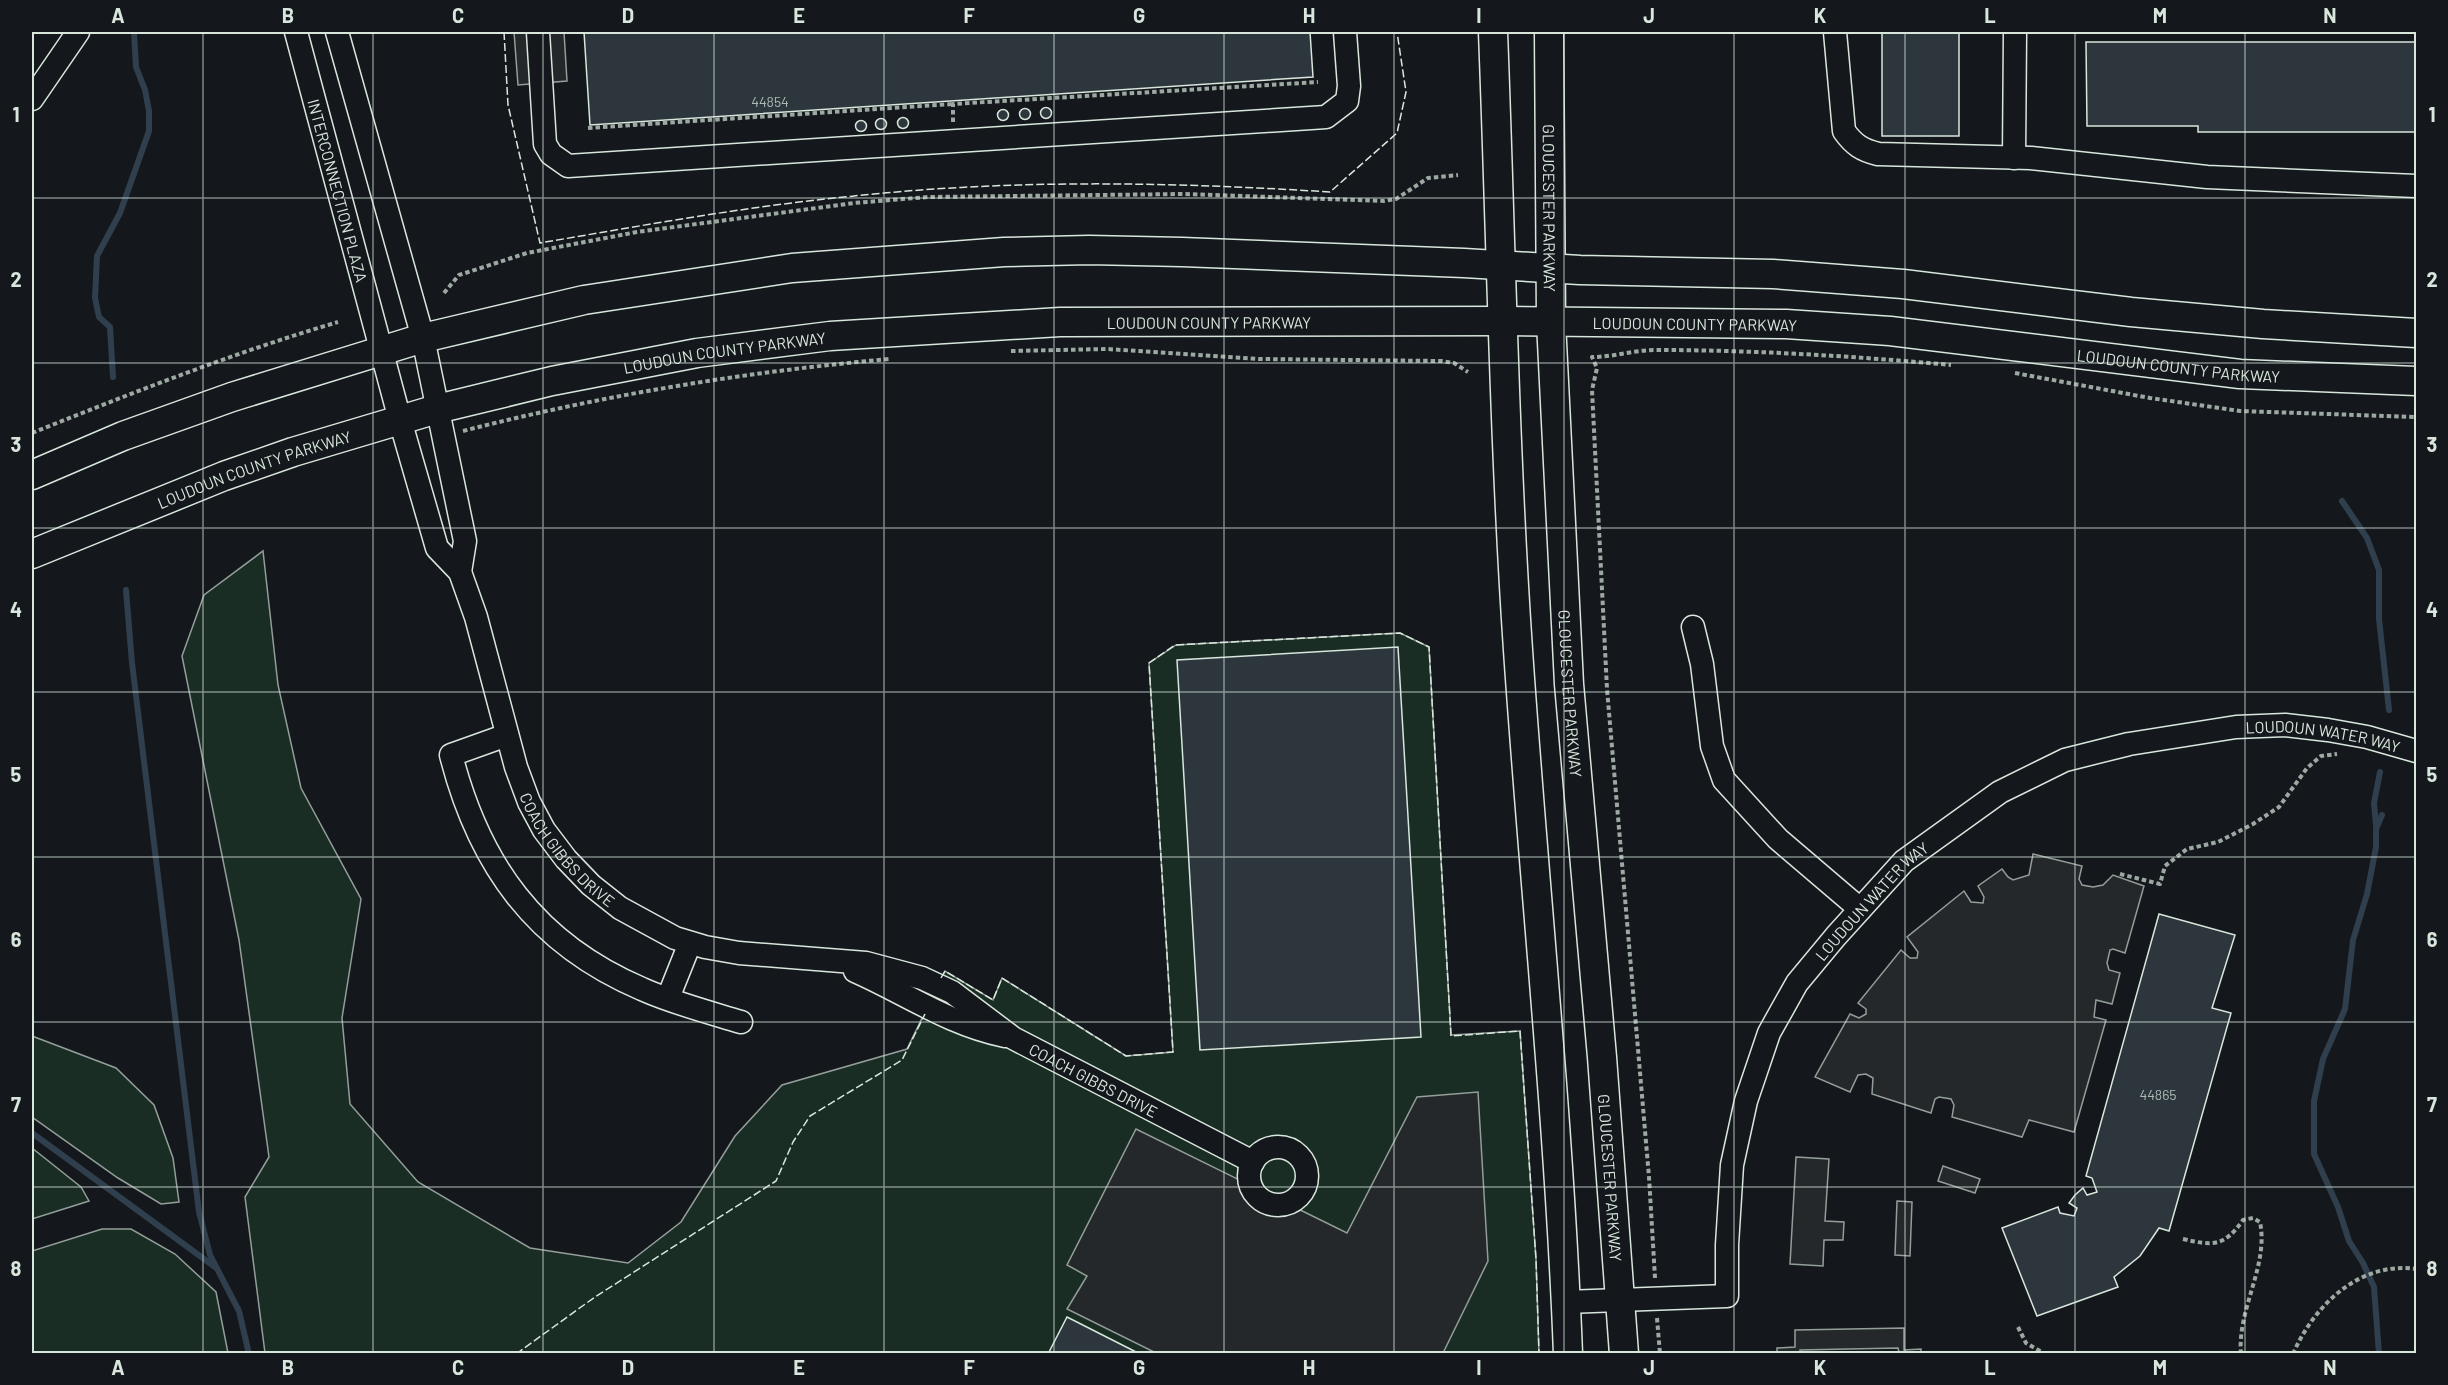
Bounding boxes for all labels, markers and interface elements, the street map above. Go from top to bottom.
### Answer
text: A [111,3,125,27]
text: B [282,3,294,27]
text: C [452,3,464,27]
text: D [622,3,634,27]
text: E [793,3,805,27]
text: F [963,3,975,27]
text: G [1133,3,1145,27]
text: H [1303,3,1315,27]
text: I [1476,3,1482,27]
text: J [1643,3,1655,27]
text: K [1814,3,1827,27]
text: L [1984,3,1996,27]
text: M [2153,3,2167,27]
text: N [2323,3,2337,27]
house number: 44854 [751,93,789,110]
street label: INTERCONNECTION PLAZA [305,97,372,284]
text: 1 [12,102,20,126]
text: 1 [2428,102,2436,126]
street label: GLOUCESTER PARKWAY [1540,124,1560,292]
text: 2 [10,267,22,291]
text: 2 [2426,267,2438,291]
street label: LOUDOUN COUNTY PARKWAY [1107,312,1311,331]
street label: LOUDOUN COUNTY PARKWAY [1593,312,1798,334]
street label: LOUDOUN COUNTY PARKWAY [622,327,827,377]
street label: LOUDOUN COUNTY PARKWAY [2076,345,2281,385]
street label: LOUDOUN COUNTY PARKWAY [154,426,353,512]
text: 3 [11,432,21,456]
text: 3 [2427,432,2437,456]
text: 4 [10,597,22,621]
text: 4 [2426,597,2438,621]
street label: GLOUCESTER PARKWAY [1556,609,1587,778]
street label: LOUDOUN WATER WAY [2245,716,2403,756]
text: 5 [11,762,22,786]
text: 5 [2427,762,2438,786]
street label: COACH GIBBS DRIVE [517,790,619,910]
street label: LOUDOUN WATER WAY [1811,837,1932,964]
text: 6 [11,927,22,951]
text: 6 [2427,927,2438,951]
street label: COACH GIBBS DRIVE [1026,1039,1161,1121]
house number: 44865 [2139,1086,2177,1103]
text: 7 [11,1092,21,1116]
text: 7 [2427,1092,2437,1116]
street label: GLOUCESTER PARKWAY [1595,1093,1627,1262]
text: 8 [11,1256,22,1280]
text: 8 [2427,1256,2438,1280]
text: A [111,1355,125,1379]
text: B [282,1355,294,1379]
text: C [452,1355,464,1379]
text: D [622,1355,634,1379]
text: E [793,1355,805,1379]
text: F [963,1355,975,1379]
text: G [1133,1355,1145,1379]
text: H [1303,1355,1315,1379]
text: I [1476,1355,1482,1379]
text: J [1643,1355,1655,1379]
text: K [1814,1355,1827,1379]
text: L [1984,1355,1996,1379]
text: M [2153,1355,2167,1379]
text: N [2323,1355,2337,1379]

